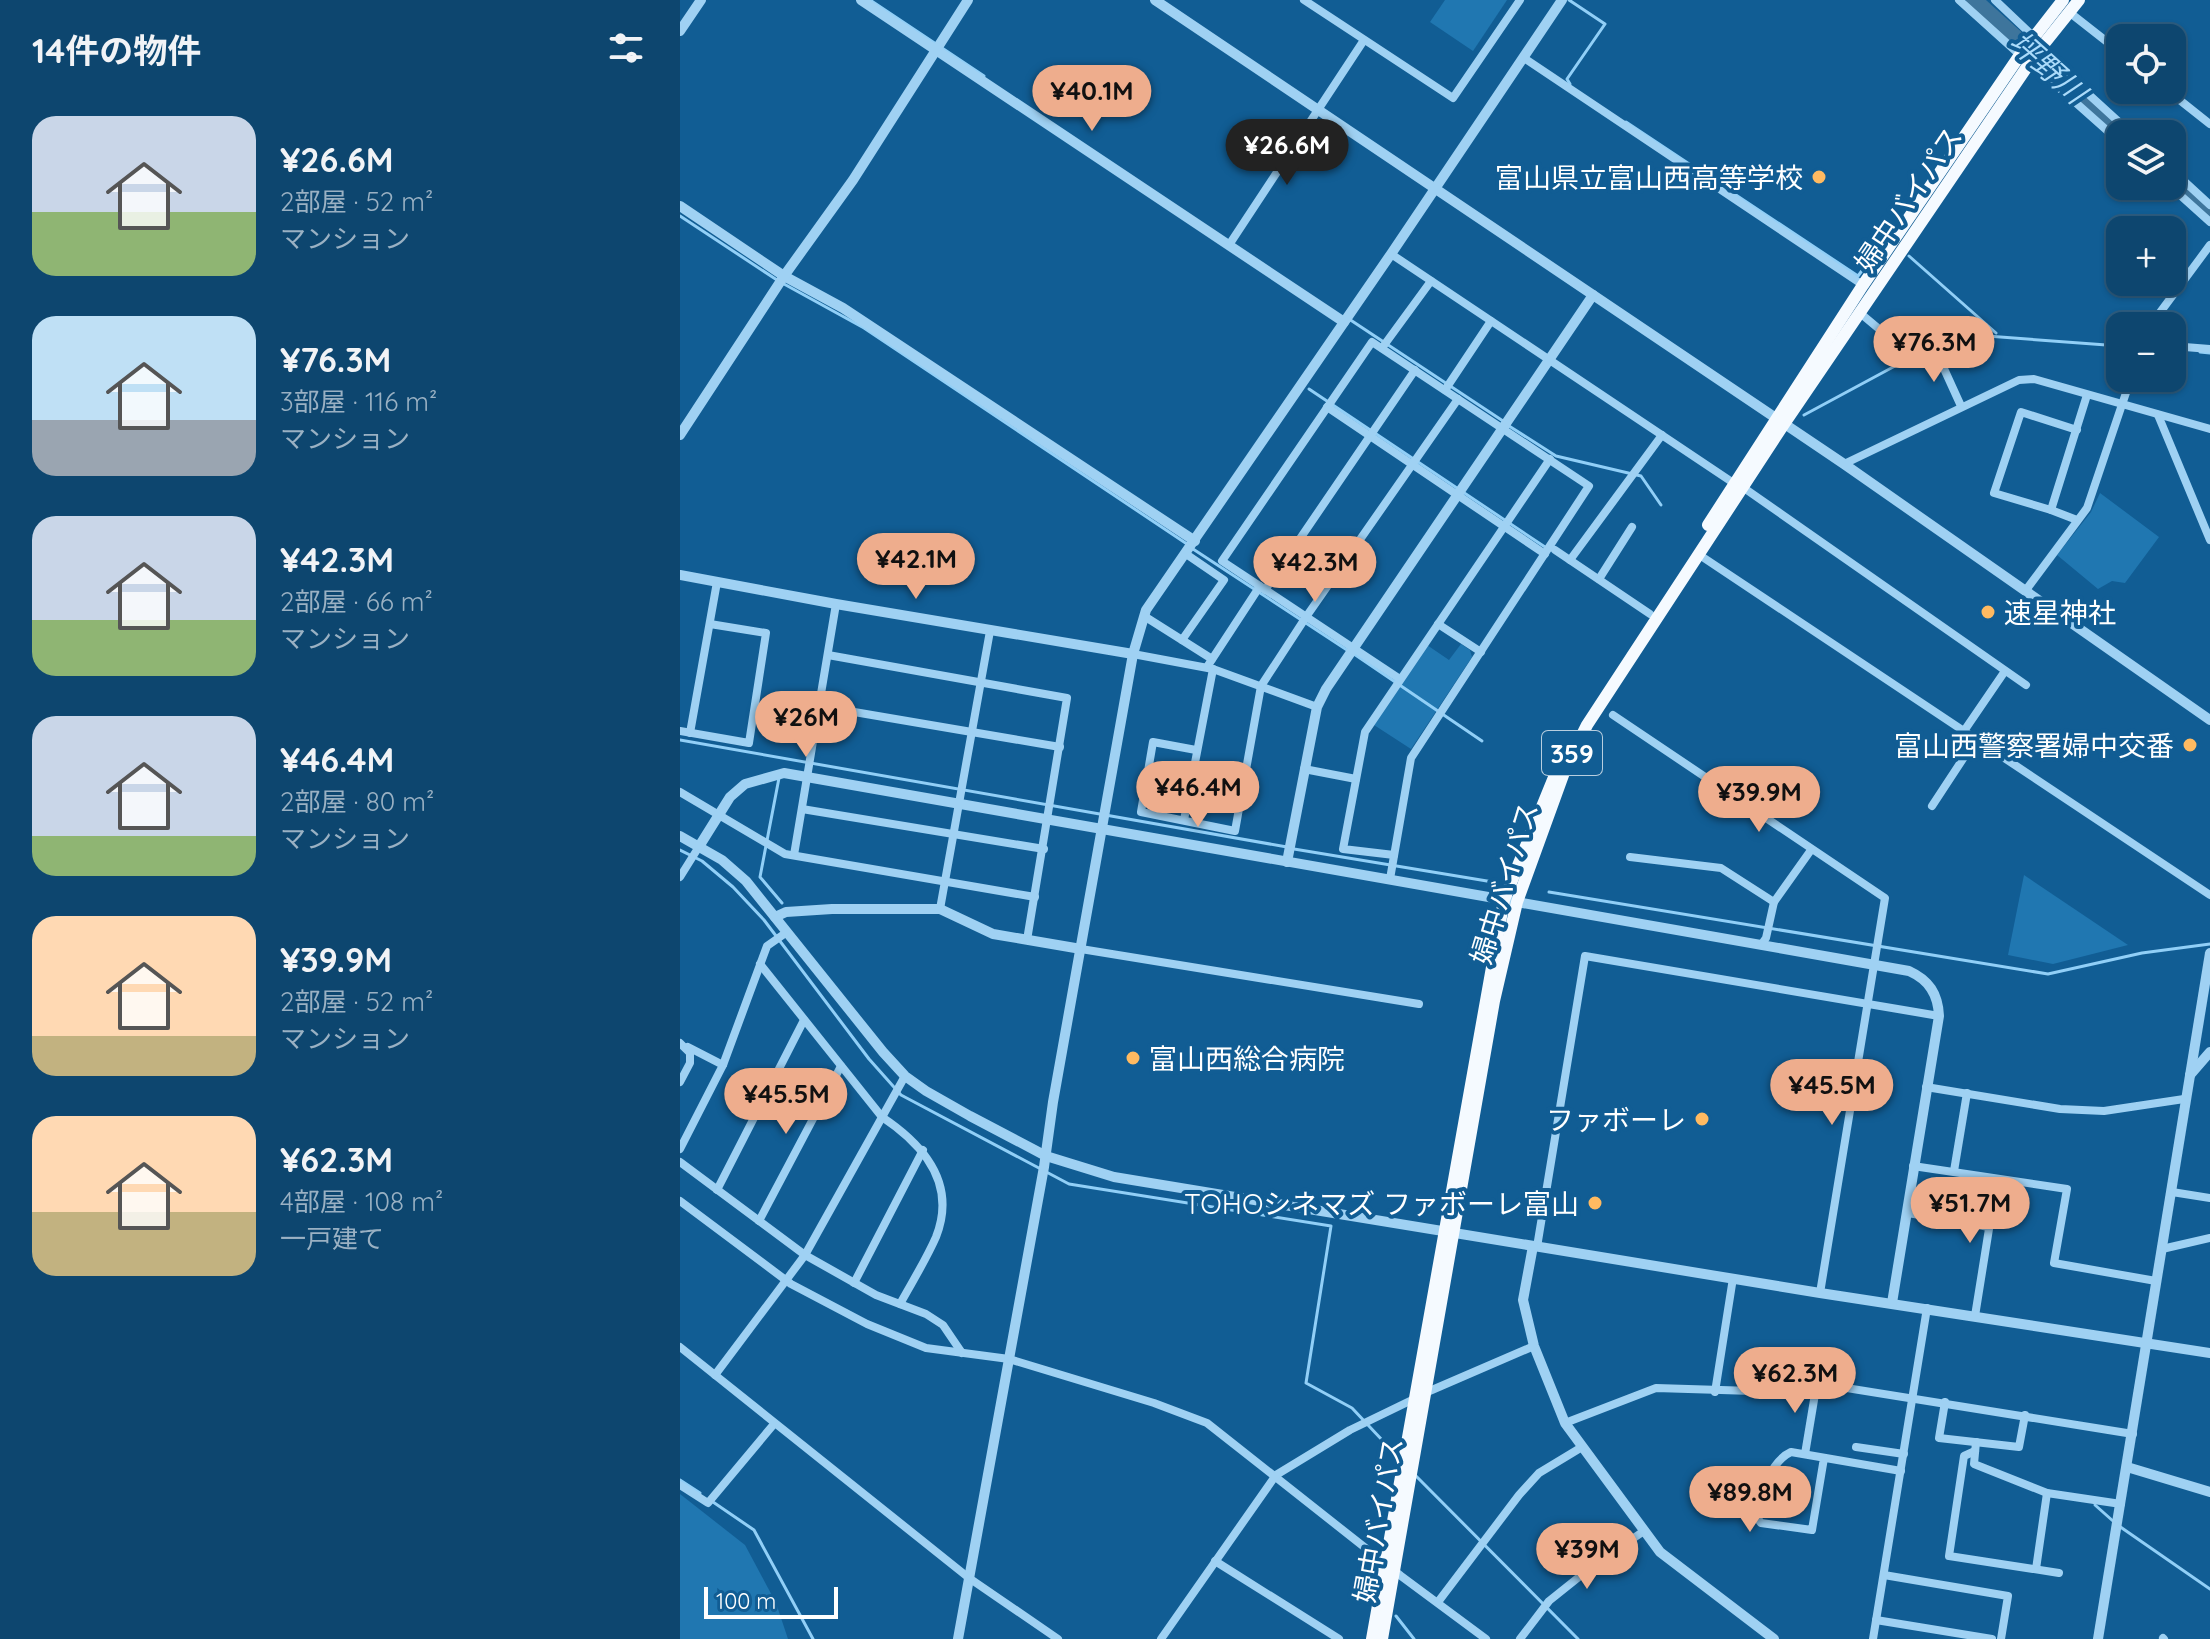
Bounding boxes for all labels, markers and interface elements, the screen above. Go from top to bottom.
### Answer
water label: 坪野川 [2002,23,2096,113]
map controls [2106,24,2186,392]
button: locate [2106,24,2186,104]
icon: filters [604,26,648,70]
text: 14件の物件 [32,29,201,72]
pin: ¥40.1M [1027,65,1157,133]
text: ¥40.1M [1050,74,1134,107]
pin: ¥26.6M [1222,119,1352,187]
street label: 婦中バイパス [1847,120,1969,278]
button: layers [2106,120,2186,200]
text: ¥26.6M [1244,128,1330,161]
text: ¥26.6M [280,138,394,181]
icon: home [96,148,192,244]
place label: 富山県立富山西高等学校 [1495,160,1803,195]
marker: 富山県立富山西高等学校 [1810,168,1828,186]
text: 2部屋 · 52 m² [280,185,433,218]
button: + [2106,216,2186,296]
text: マンション [280,222,410,255]
button: − [2106,312,2186,392]
pin: ¥76.3M [1869,316,1999,384]
text: ¥76.3M [1891,325,1977,358]
text: ¥76.3M [280,338,391,381]
icon: home [96,348,192,444]
text: 3部屋 · 116 m² [280,385,437,418]
text: マンション [280,422,410,455]
pin: ¥42.1M [851,533,981,601]
pin: ¥42.3M [1250,536,1380,604]
text: ¥42.3M [280,538,394,581]
text: ¥42.1M [875,542,957,575]
text: ¥42.3M [1271,545,1359,578]
icon: home [96,548,192,644]
text: 2部屋 · 66 m² [280,585,433,618]
place label: 速星神社 [2004,595,2116,630]
marker: 速星神社 [1979,603,1997,621]
text: マンション [280,622,410,655]
pin: ¥26M [759,691,853,759]
text: ¥26M [773,700,839,733]
place label: 富山西警察署婦中交番 [1894,728,2174,763]
road number: 359 [1542,731,1602,775]
marker: 富山西警察署婦中交番 [2181,736,2199,754]
text: ¥46.4M [280,738,394,781]
icon: home [96,748,192,844]
pin: ¥46.4M [1133,761,1263,829]
pin: ¥39.9M [1694,766,1824,834]
text: ¥46.4M [1154,770,1242,803]
text: ¥39.9M [1716,775,1802,808]
text: 2部屋 · 80 m² [280,785,434,818]
street label: 婦中バイパス [1463,798,1545,968]
text: マンション [280,822,410,855]
text: ¥39.9M [280,938,392,981]
icon: home [96,948,192,1044]
text: 2部屋 · 52 m² [280,985,433,1018]
text: マンション [280,1022,410,1055]
place label: 富山西総合病院 [1149,1041,1345,1076]
marker: 富山西総合病院 [1124,1049,1142,1067]
pin: ¥45.5M [1767,1059,1897,1127]
pin: ¥45.5M [721,1068,851,1136]
text: ¥45.5M [1788,1068,1876,1101]
text: ¥45.5M [742,1077,830,1110]
place label: ファボーレ [1546,1102,1686,1137]
marker: ファボーレ [1693,1110,1711,1128]
text: ¥62.3M [280,1138,393,1181]
icon: home [96,1148,192,1244]
pin: ¥51.7M [1905,1177,2035,1245]
text: 4部屋 · 108 m² [280,1185,443,1218]
place label: TOHOシネマズ ファボーレ富山 [1184,1186,1579,1221]
text: ¥51.7M [1929,1186,2011,1219]
marker: TOHOシネマズ ファボーレ富山 [1586,1194,1604,1212]
text: 一戸建て [280,1222,384,1255]
pin: ¥62.3M [1730,1347,1860,1415]
text: ¥62.3M [1752,1356,1838,1389]
street label: 婦中バイパス [1346,1435,1410,1605]
pin: ¥89.8M [1685,1466,1815,1534]
text: ¥89.8M [1707,1475,1793,1508]
pin: ¥39M [1540,1523,1634,1591]
text: ¥39M [1554,1532,1620,1565]
scale bar [704,1583,838,1619]
text: 100 m [716,1587,776,1615]

